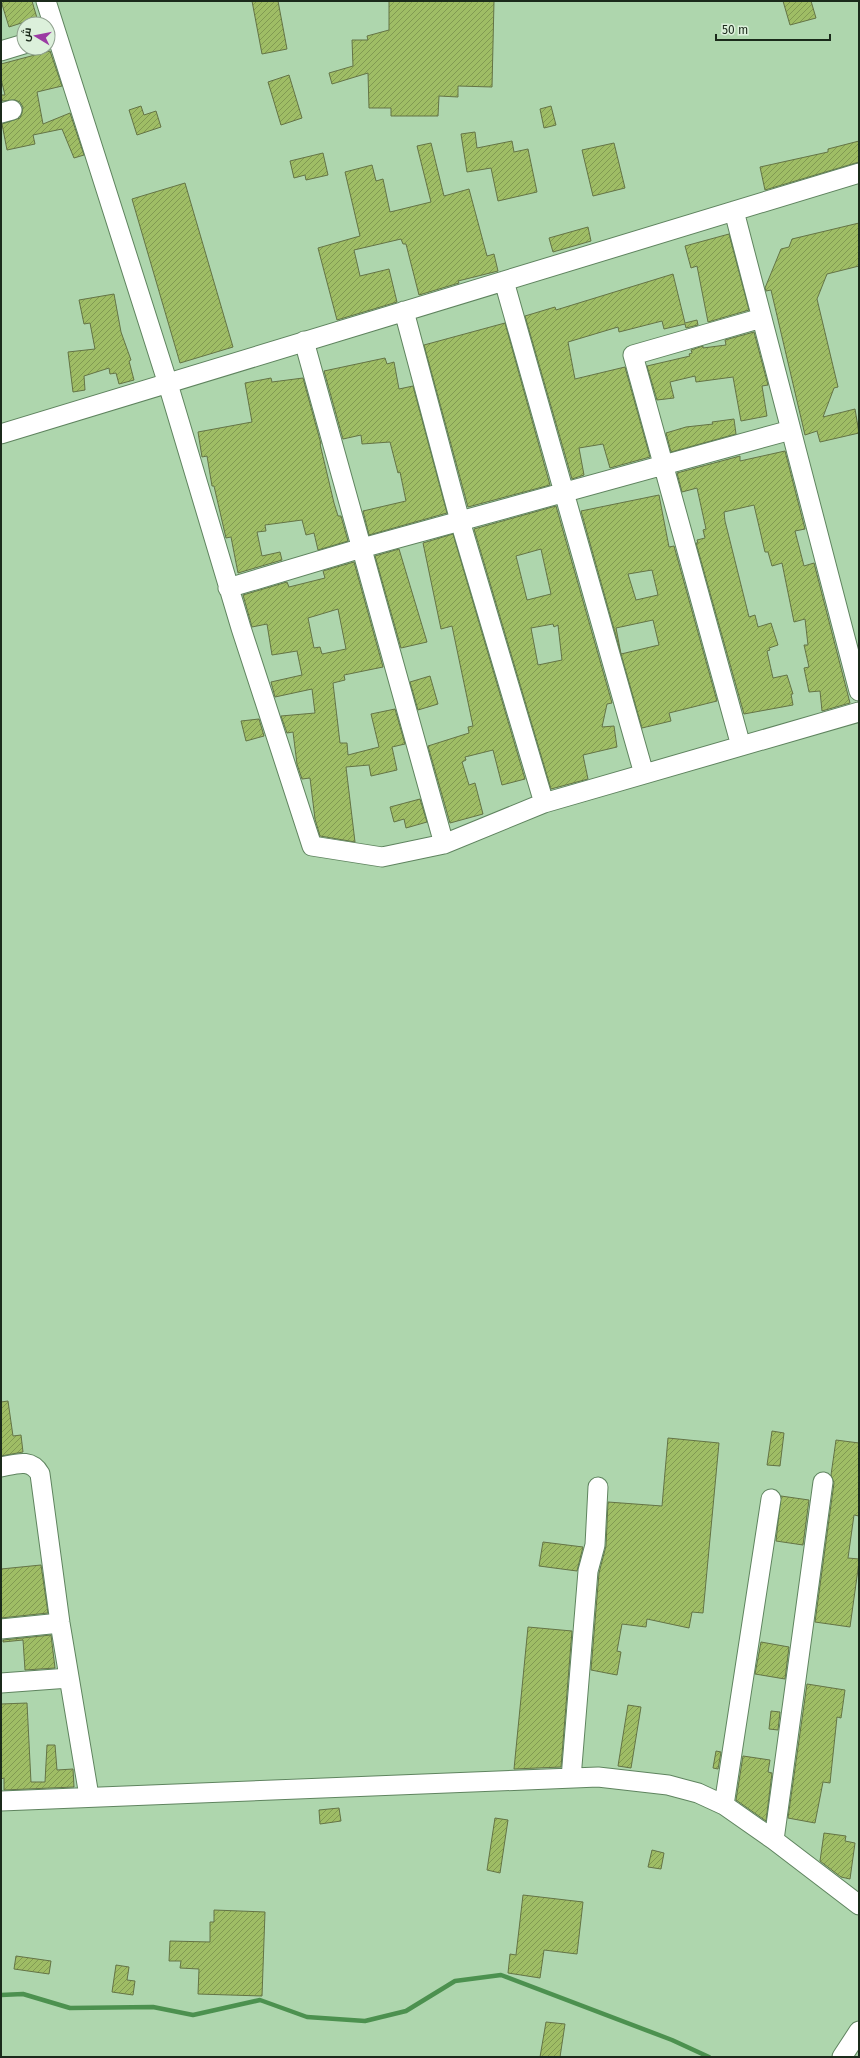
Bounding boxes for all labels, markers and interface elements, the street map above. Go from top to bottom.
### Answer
north arrow [16,16,56,56]
scale bar [716,16,830,42]
text: 50 m [722,23,748,37]
text: ش [19,26,34,42]

